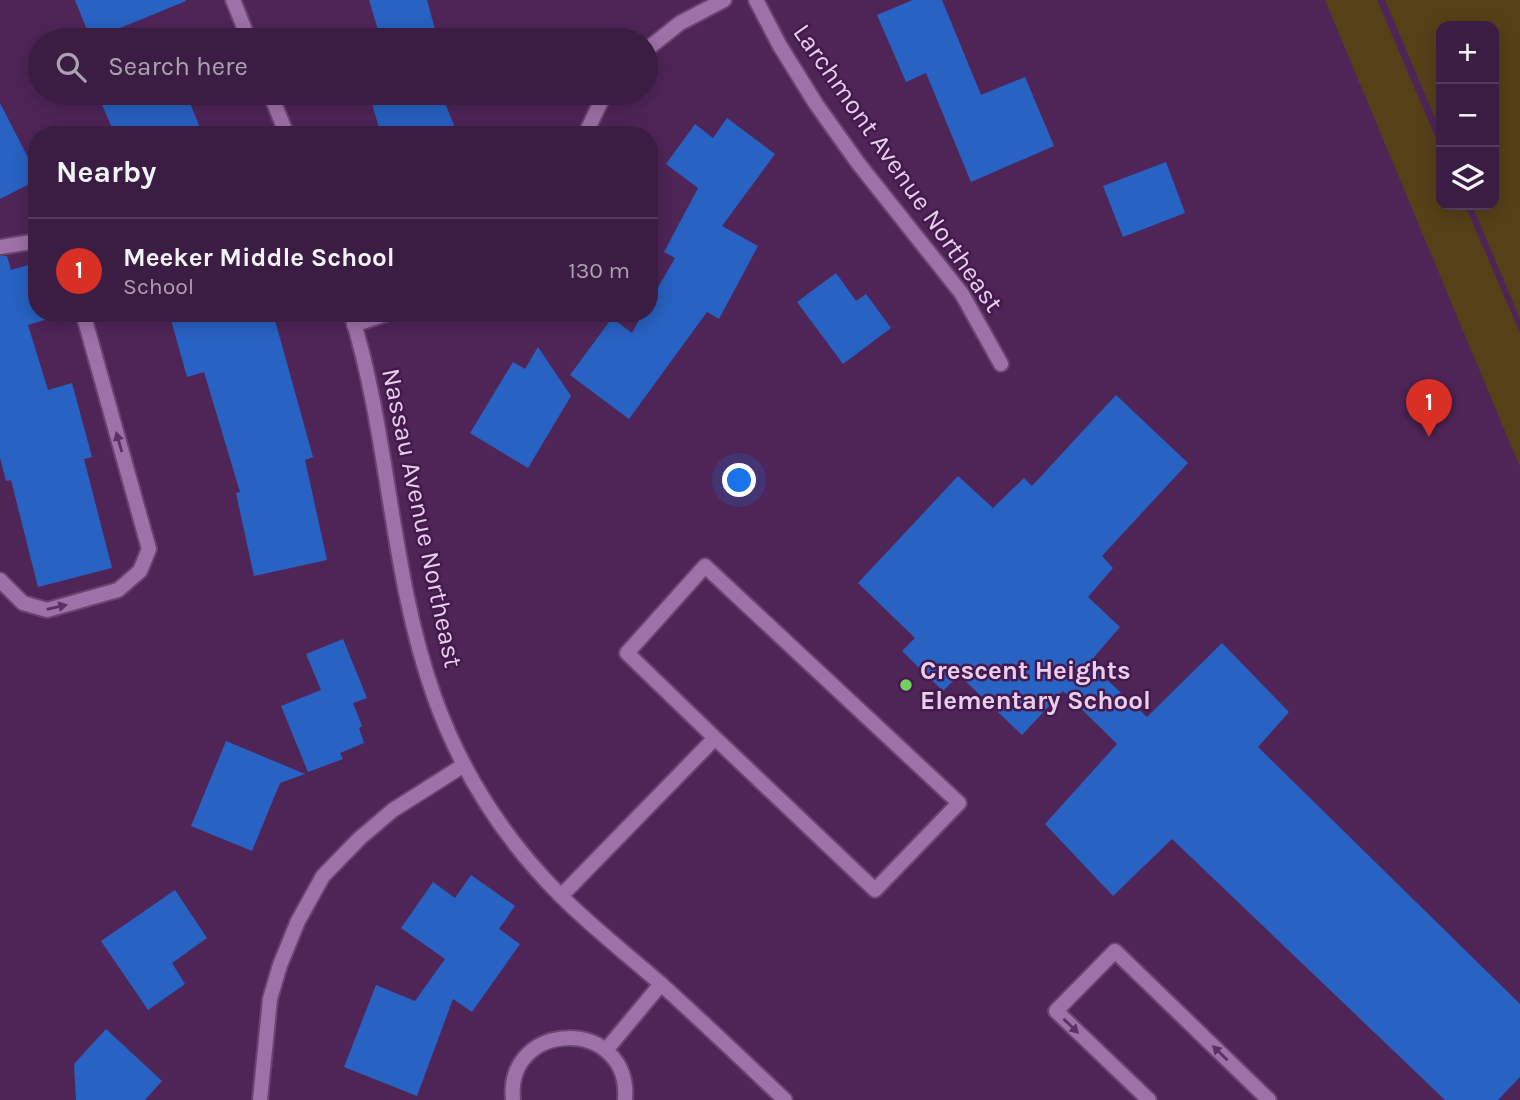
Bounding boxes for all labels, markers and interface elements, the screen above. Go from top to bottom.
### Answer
street label: Larchmont Avenue Northeast [786,18,1010,318]
map controls [1436,21,1499,210]
button: + [1436,21,1499,84]
search box [28,28,658,105]
icon: search [52,48,90,86]
text: Search here [108,51,248,82]
button: − [1436,84,1499,147]
button: layers [1436,147,1499,210]
text: Nearby [56,154,156,190]
text: Meeker Middle School [123,242,395,273]
text: 1 [75,257,83,284]
text: 130 m [568,257,630,284]
text: School [123,273,194,300]
street label: Nassau Avenue Northeast [375,365,469,671]
pin: 1 [1406,379,1452,437]
one-way arrow [113,430,124,452]
your location [722,463,756,497]
one-way arrow [46,601,68,612]
place label: Crescent Heights Elementary School [920,655,1151,716]
marker: Crescent Heights Elementary School [898,677,914,693]
one-way arrow [1062,1017,1079,1033]
one-way arrow [1212,1045,1229,1061]

